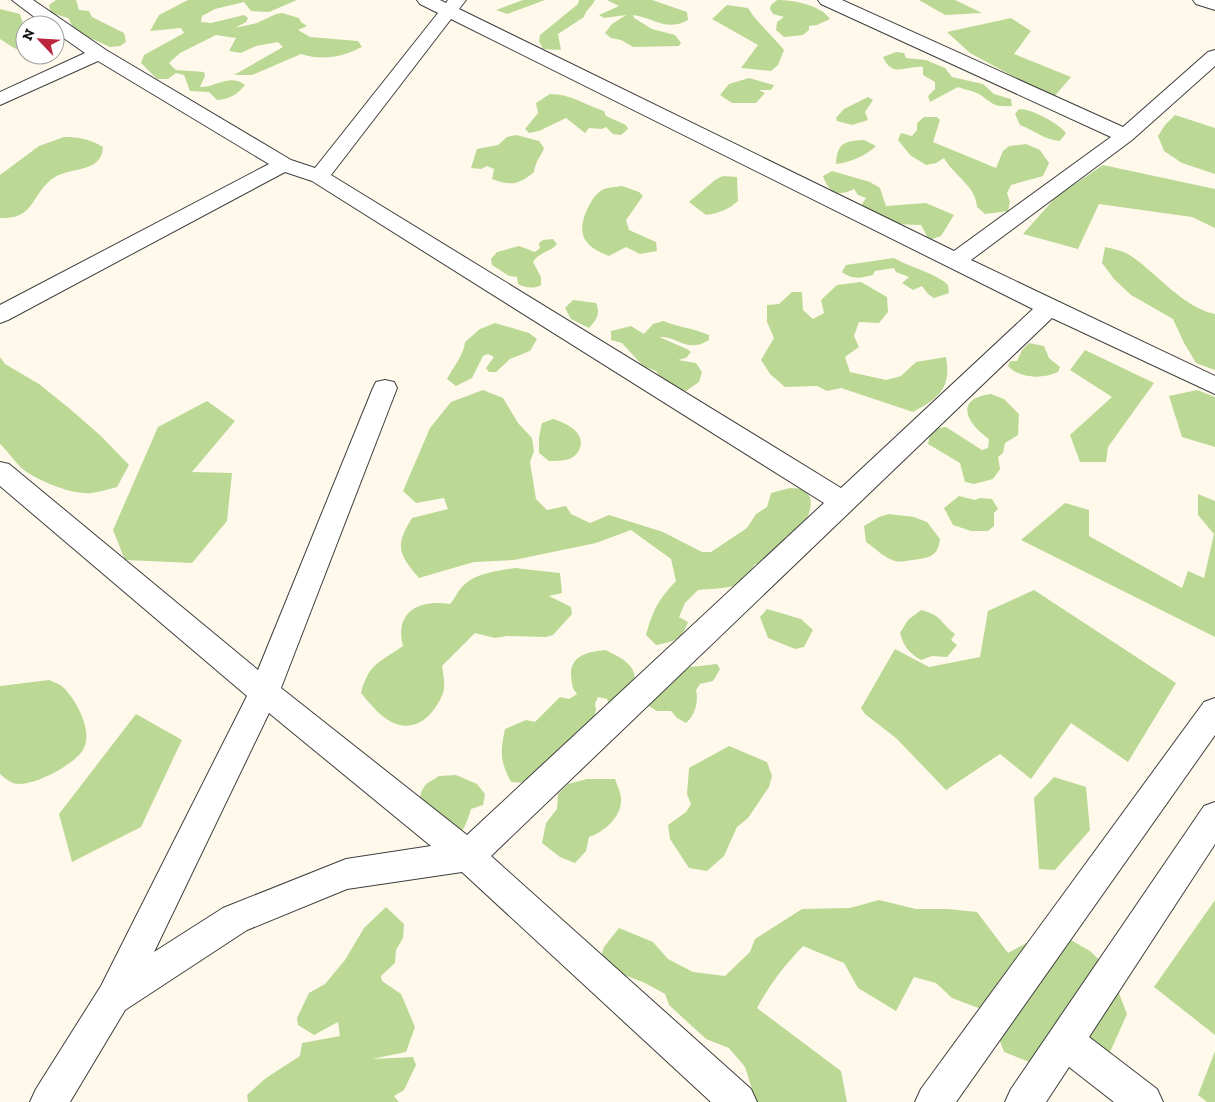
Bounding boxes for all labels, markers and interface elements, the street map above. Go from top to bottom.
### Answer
north arrow [15,15,65,65]
text: N [19,26,39,43]

